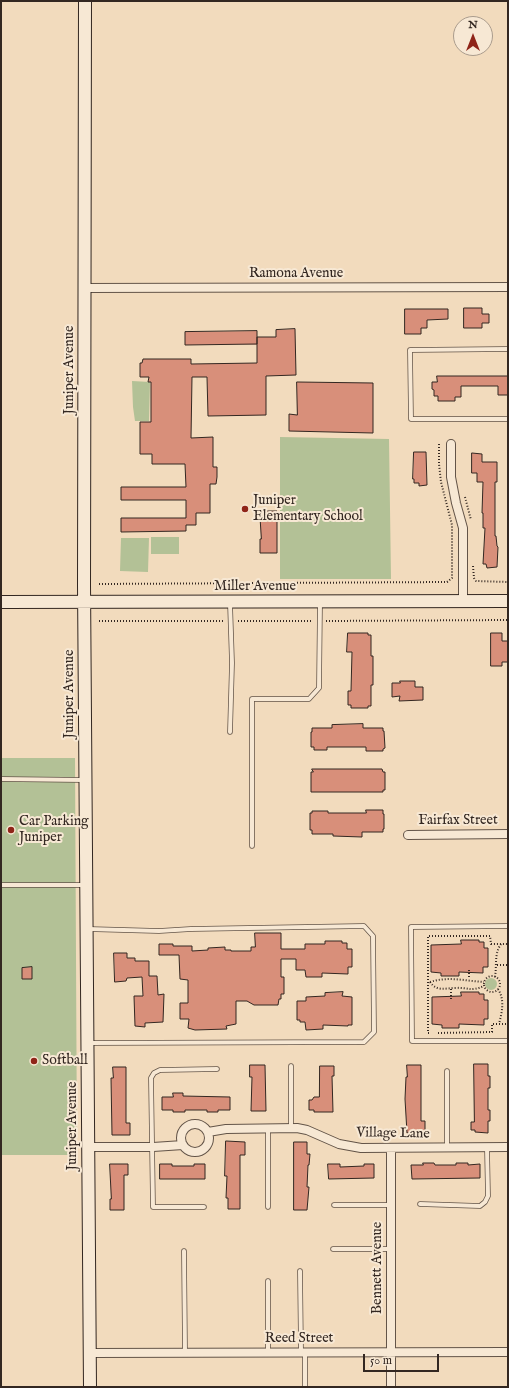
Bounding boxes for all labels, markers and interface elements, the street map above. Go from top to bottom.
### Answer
north arrow [453,16,493,56]
text: N [468,18,478,32]
street label: Ramona Avenue [249,266,343,282]
street label: Juniper Avenue [62,326,78,414]
place label: Juniper Elementary School [253,493,363,526]
marker: Juniper Elementary School [240,504,250,514]
street label: Miller Avenue [214,579,296,595]
street label: Juniper Avenue [62,650,78,738]
street label: Fairfax Street [418,813,498,829]
place label: Car Parking Juniper [19,814,89,846]
marker: Car Parking Juniper [6,825,16,835]
place label: Softball [42,1053,88,1069]
marker: Softball [29,1056,39,1066]
street label: Juniper Avenue [65,1082,81,1170]
street label: Village Lane [356,1125,430,1143]
street label: Bennett Avenue [370,1222,386,1314]
street label: Reed Street [265,1331,333,1347]
scale bar [365,1346,441,1372]
text: 50 m [370,1353,392,1368]

